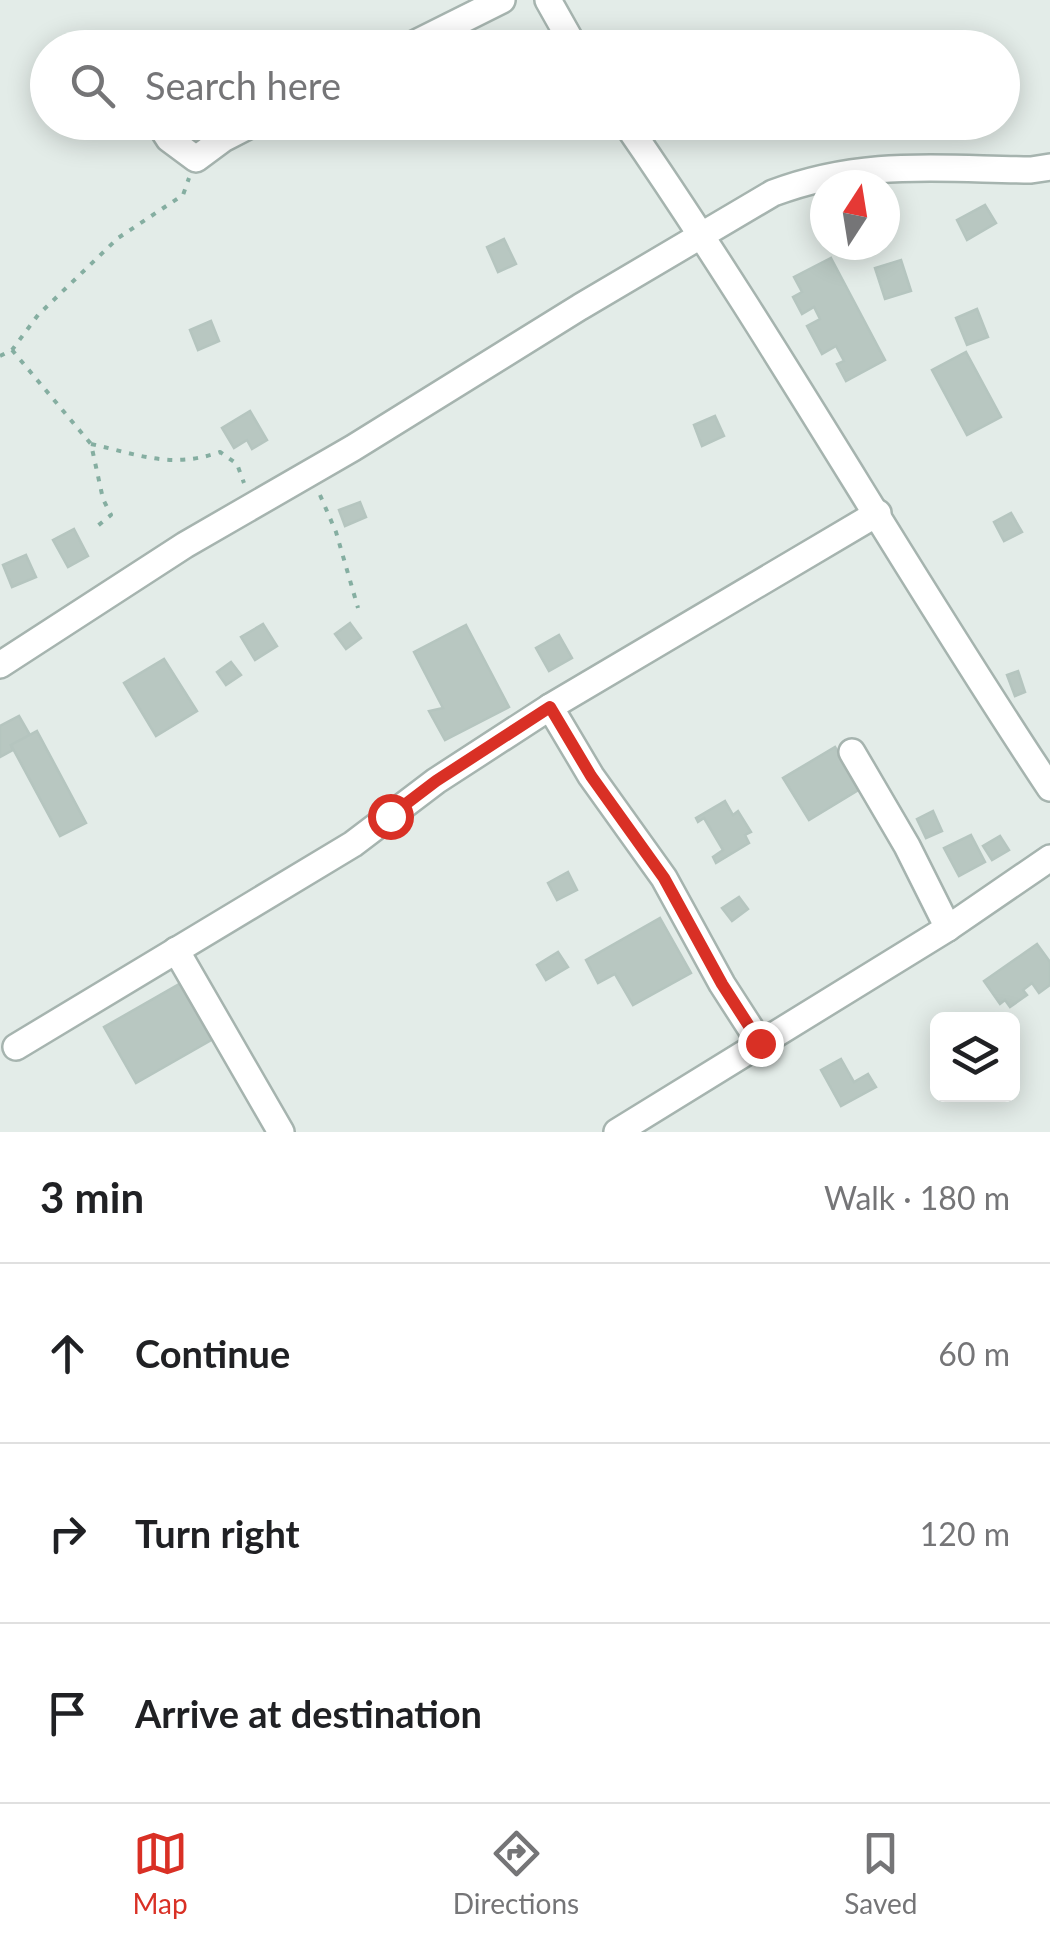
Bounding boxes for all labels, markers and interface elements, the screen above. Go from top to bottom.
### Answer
search box [30,30,1020,140]
icon: search [65,58,120,113]
text: Search here [145,62,341,108]
north arrow [810,170,900,260]
route start [368,794,414,840]
map controls [930,1012,1020,1102]
button: layers [930,1012,1020,1102]
route end [738,1021,784,1067]
text: 3 min [40,1172,144,1222]
text: Walk · 180 m [824,1178,1010,1217]
icon: ahead [40,1326,95,1381]
text: Continue [135,1330,290,1376]
text: 60 m [938,1334,1010,1373]
icon: right [40,1506,95,1561]
text: Turn right [135,1510,300,1556]
text: 120 m [920,1514,1010,1553]
icon: arrive [40,1686,95,1741]
text: Arrive at destination [135,1690,482,1736]
tab: Map [133,1826,188,1920]
tab: Directions [453,1826,579,1920]
tab: Saved [844,1826,917,1920]

